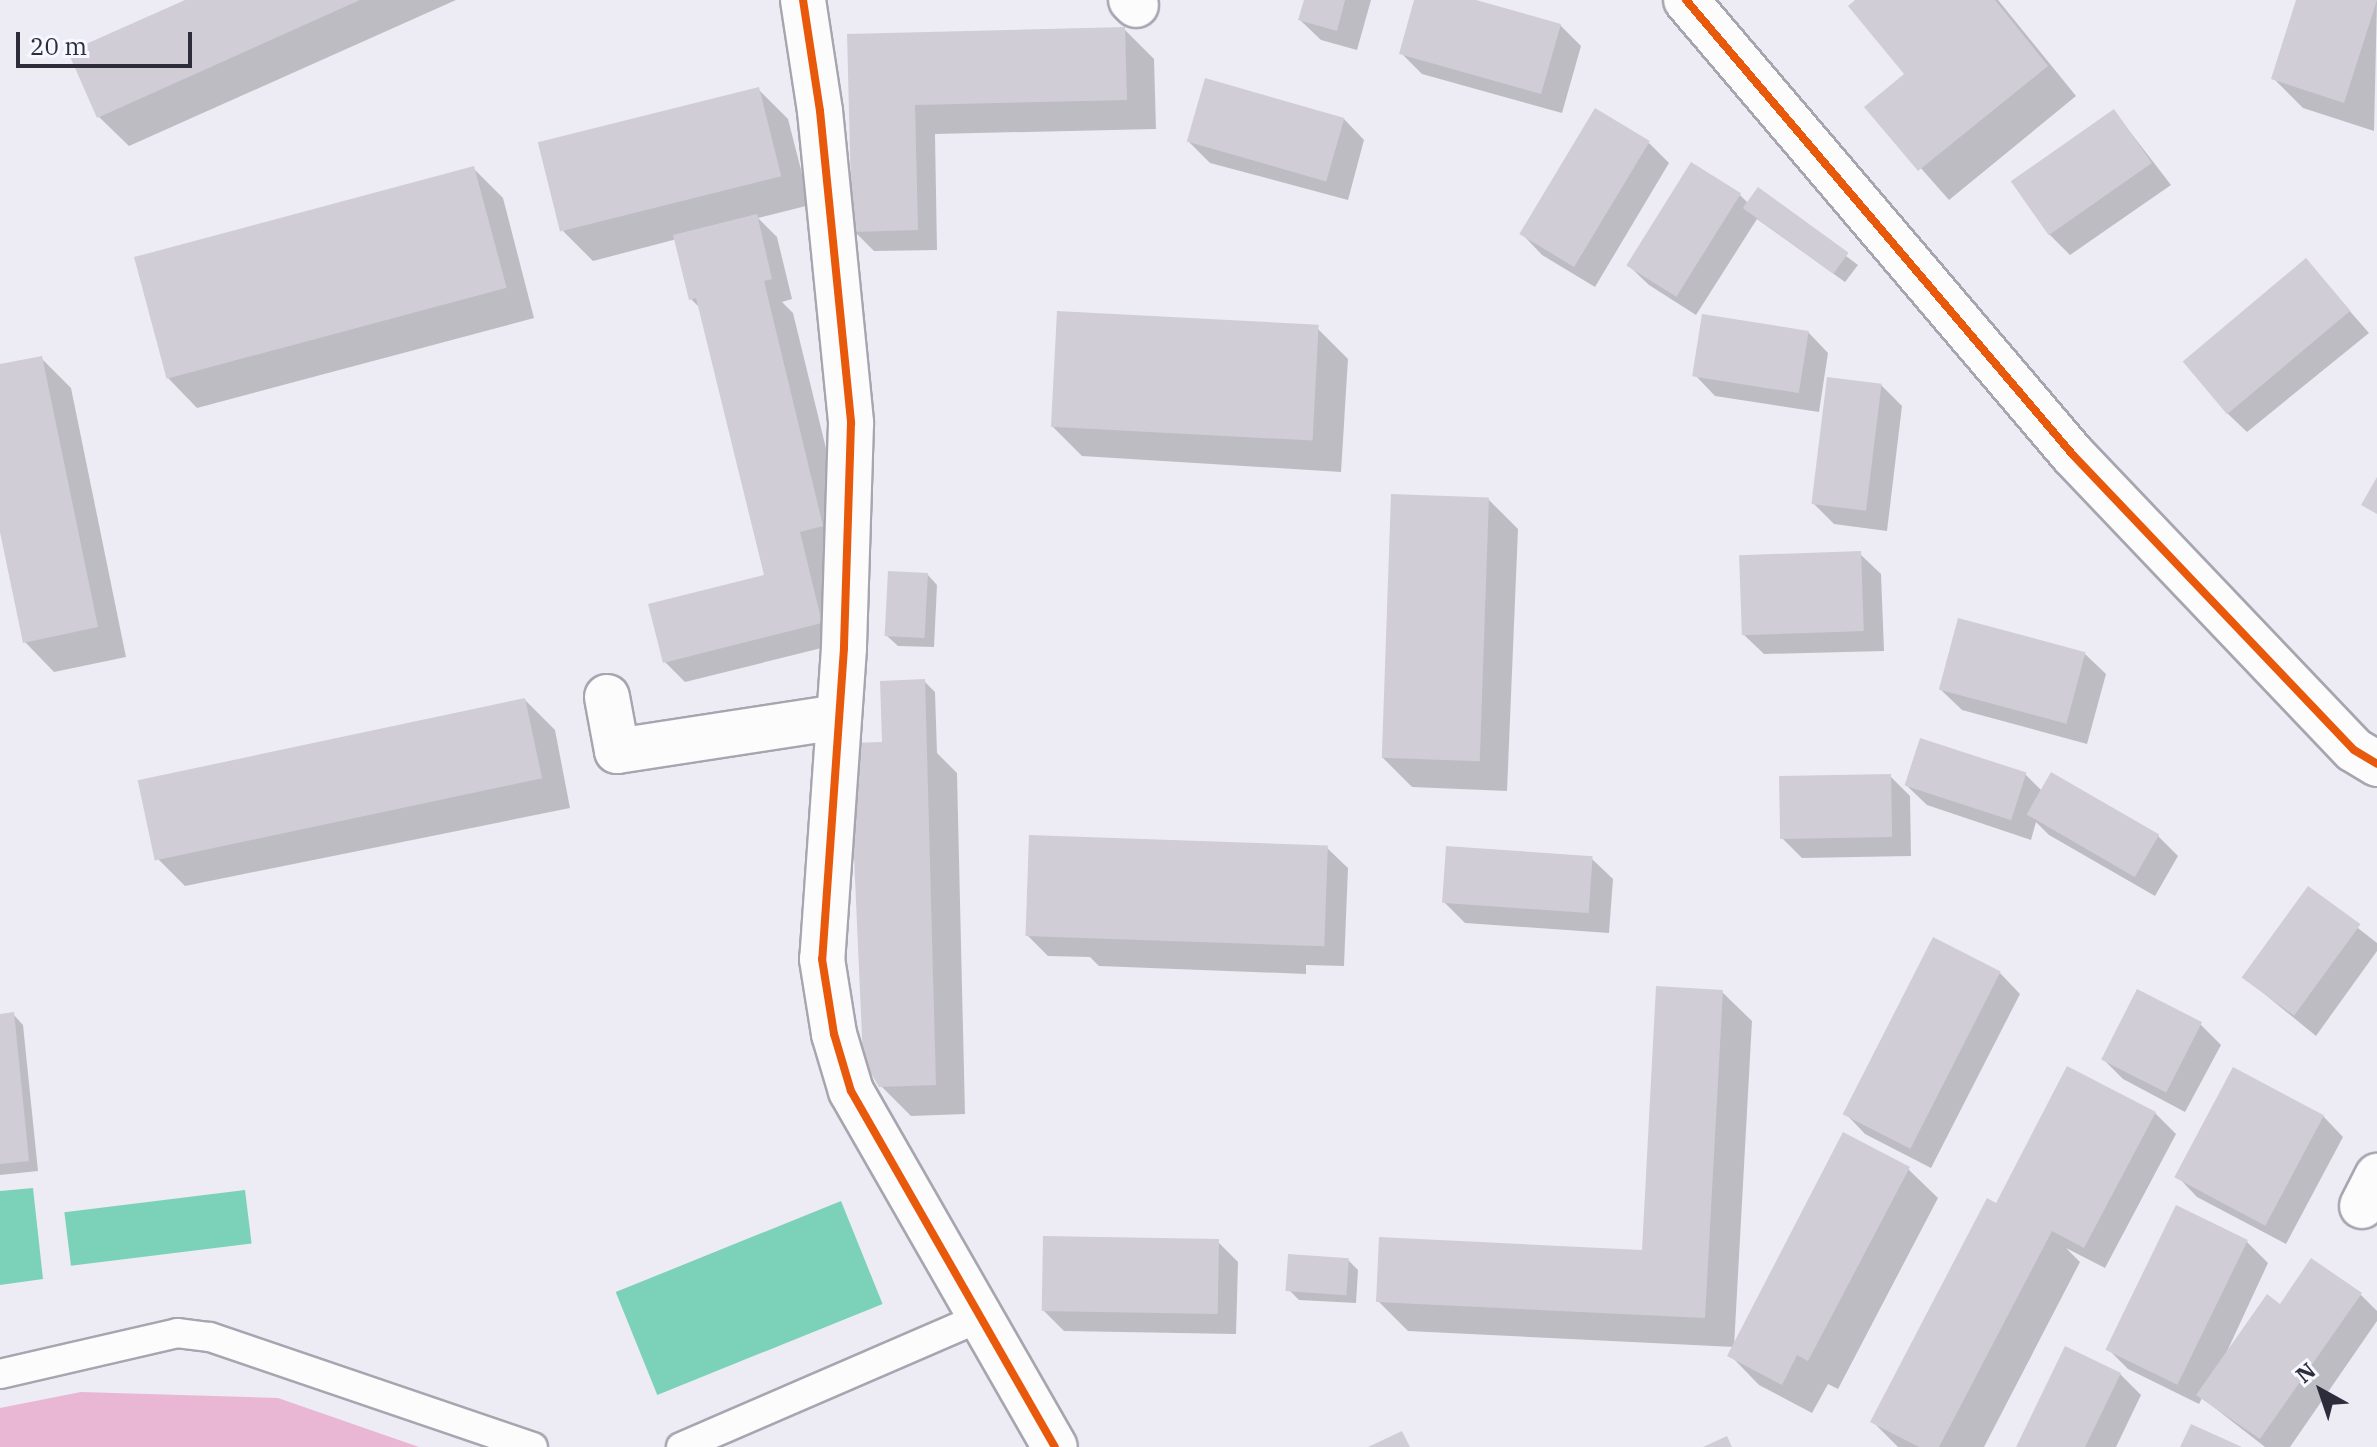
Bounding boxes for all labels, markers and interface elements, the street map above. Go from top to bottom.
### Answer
scale bar [20,16,196,66]
text: 20 m [30,30,87,62]
north arrow [2281,1351,2361,1431]
text: N [2289,1356,2321,1389]

